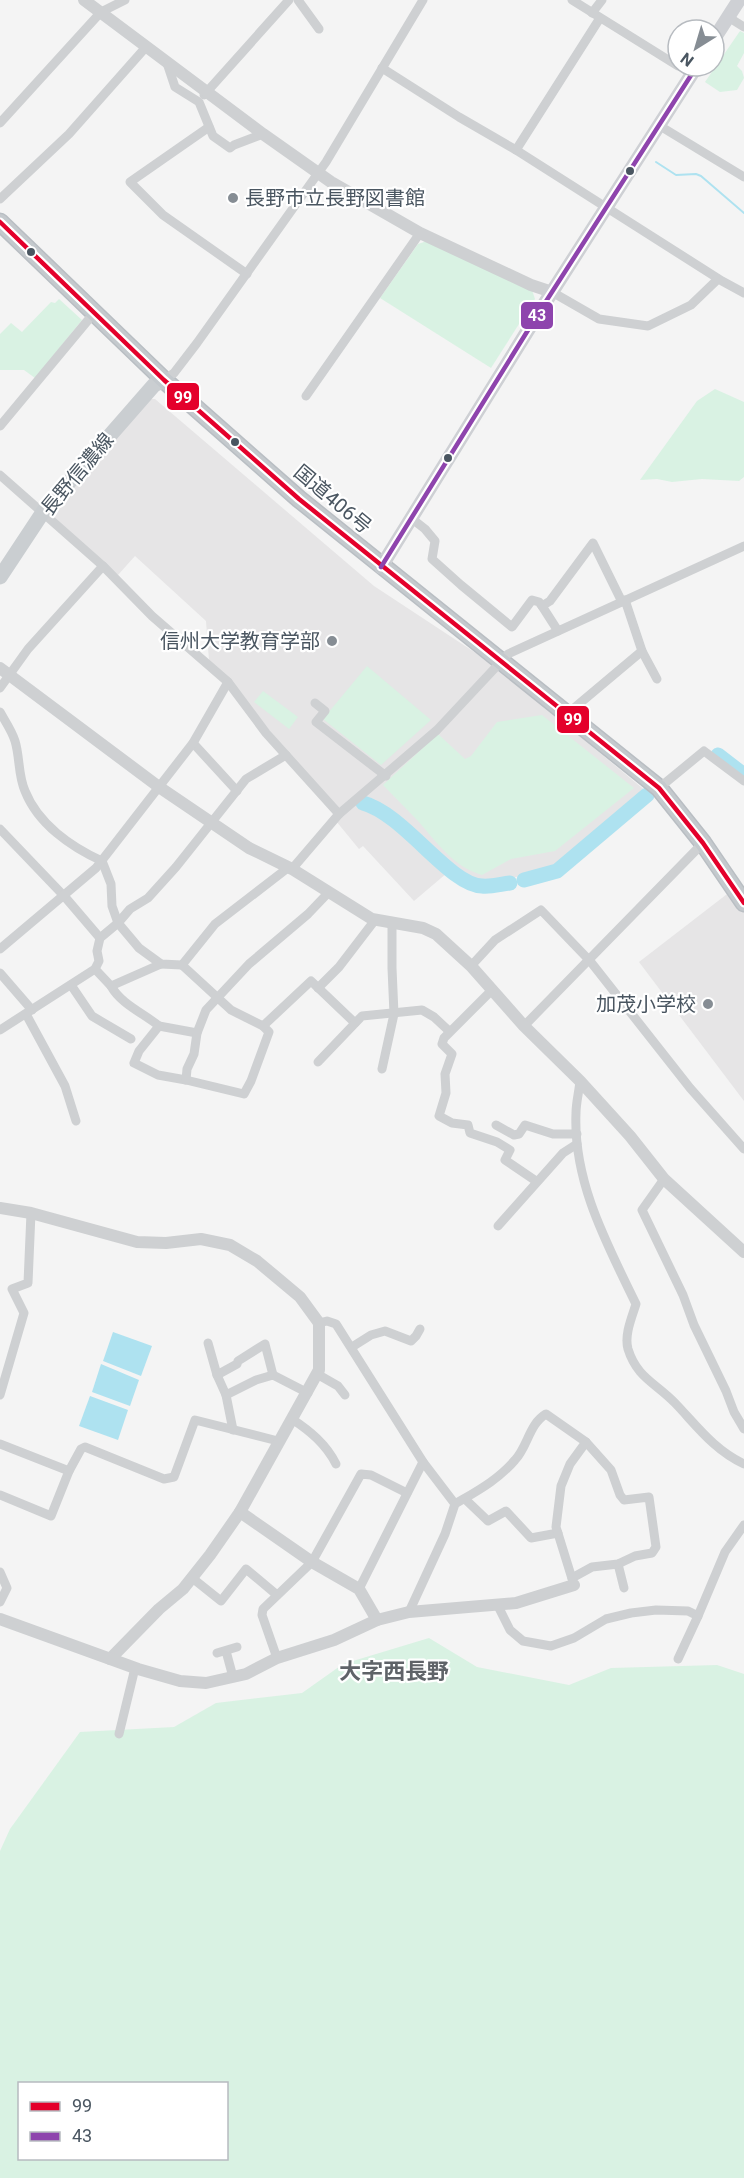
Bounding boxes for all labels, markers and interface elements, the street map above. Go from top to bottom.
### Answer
north arrow [666,18,726,78]
text: N [677,49,698,71]
unlabelled marker [624,165,636,177]
place label: 長野市立長野図書館 [245,186,425,210]
marker: 長野市立長野図書館 [226,191,240,205]
unlabelled marker [25,246,37,258]
line badge: 43 [520,301,554,330]
text: 43 [528,306,546,325]
line badge: 99 [166,382,200,411]
text: 99 [174,388,192,407]
street label: 長野信濃線 [36,428,118,520]
unlabelled marker [229,436,241,448]
unlabelled marker [442,452,454,464]
street label: 国道406号 [289,460,377,538]
place label: 信州大学教育学部 [160,629,320,653]
marker: 信州大学教育学部 [325,634,339,648]
line badge: 99 [556,705,590,734]
text: 99 [564,710,582,729]
place label: 加茂小学校 [596,992,696,1016]
marker: 加茂小学校 [701,997,715,1011]
district label: 大字西長野 [339,1659,449,1684]
legend [18,2082,228,2160]
text: 99 [72,2095,92,2116]
text: 43 [72,2125,92,2146]

